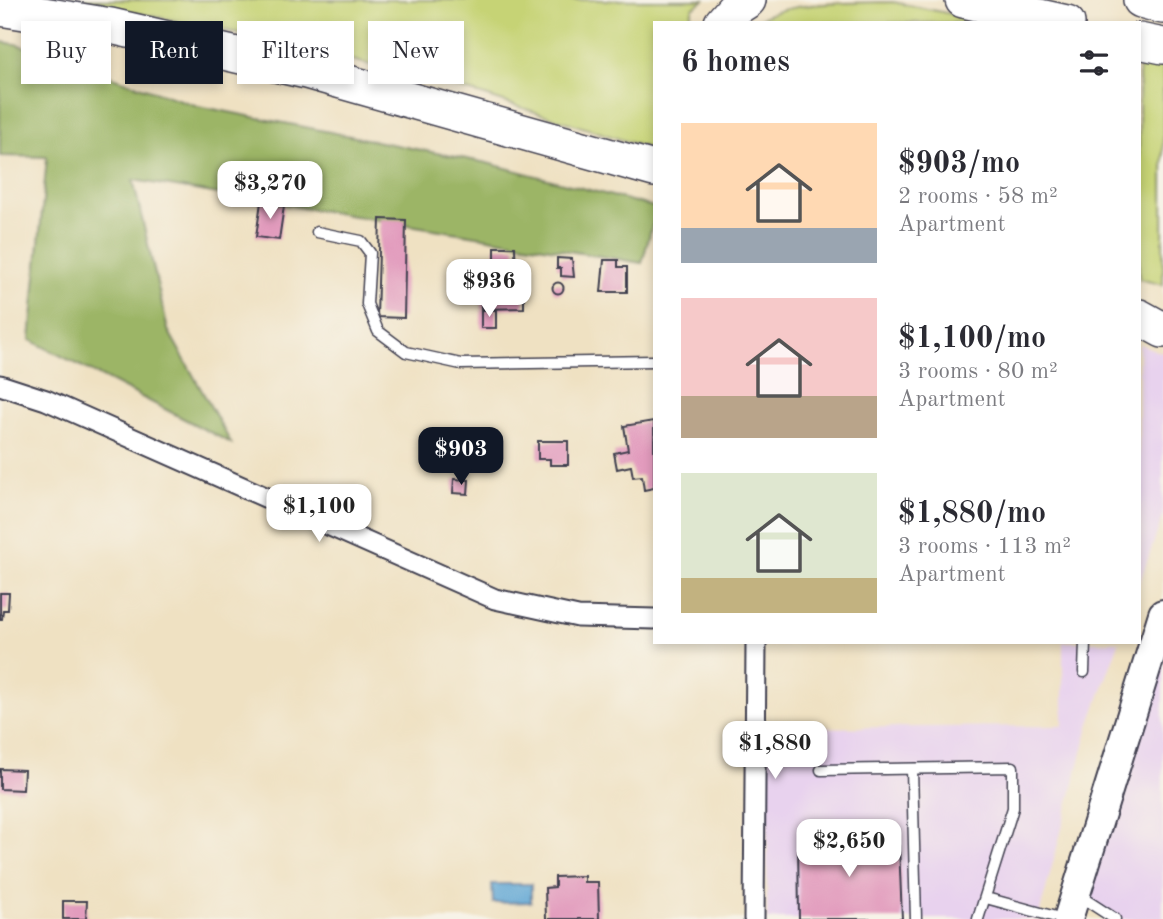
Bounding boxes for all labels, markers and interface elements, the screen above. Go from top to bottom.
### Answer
chip: Buy [21,21,111,84]
chip: Rent [125,21,223,84]
chip: Filters [237,21,354,84]
chip: New [368,21,464,84]
icon: filters [1075,44,1113,82]
text: 6 homes [681,48,790,78]
text: $903/mo [898,149,1020,179]
icon: home [737,151,821,235]
pin: $3,270 [213,162,327,221]
text: $3,270 [233,172,307,195]
text: 2 rooms · 58 m² [898,185,1058,208]
text: Apartment [898,213,1006,236]
pin: $936 [448,260,530,319]
text: $936 [462,270,516,293]
text: $1,100/mo [898,324,1046,354]
icon: home [737,326,821,410]
text: 3 rooms · 80 m² [898,360,1058,383]
text: Apartment [898,388,1006,411]
pin: $903 [420,428,502,487]
text: $903 [434,438,488,461]
pin: $1,100 [262,484,376,544]
text: $1,100 [282,495,356,518]
text: $1,880/mo [898,499,1046,529]
icon: home [737,501,821,585]
text: 3 rooms · 113 m² [898,535,1071,558]
text: Apartment [898,563,1006,586]
pin: $1,880 [718,722,832,781]
text: $1,880 [738,732,812,755]
pin: $2,650 [792,820,906,879]
text: $2,650 [812,830,886,853]

